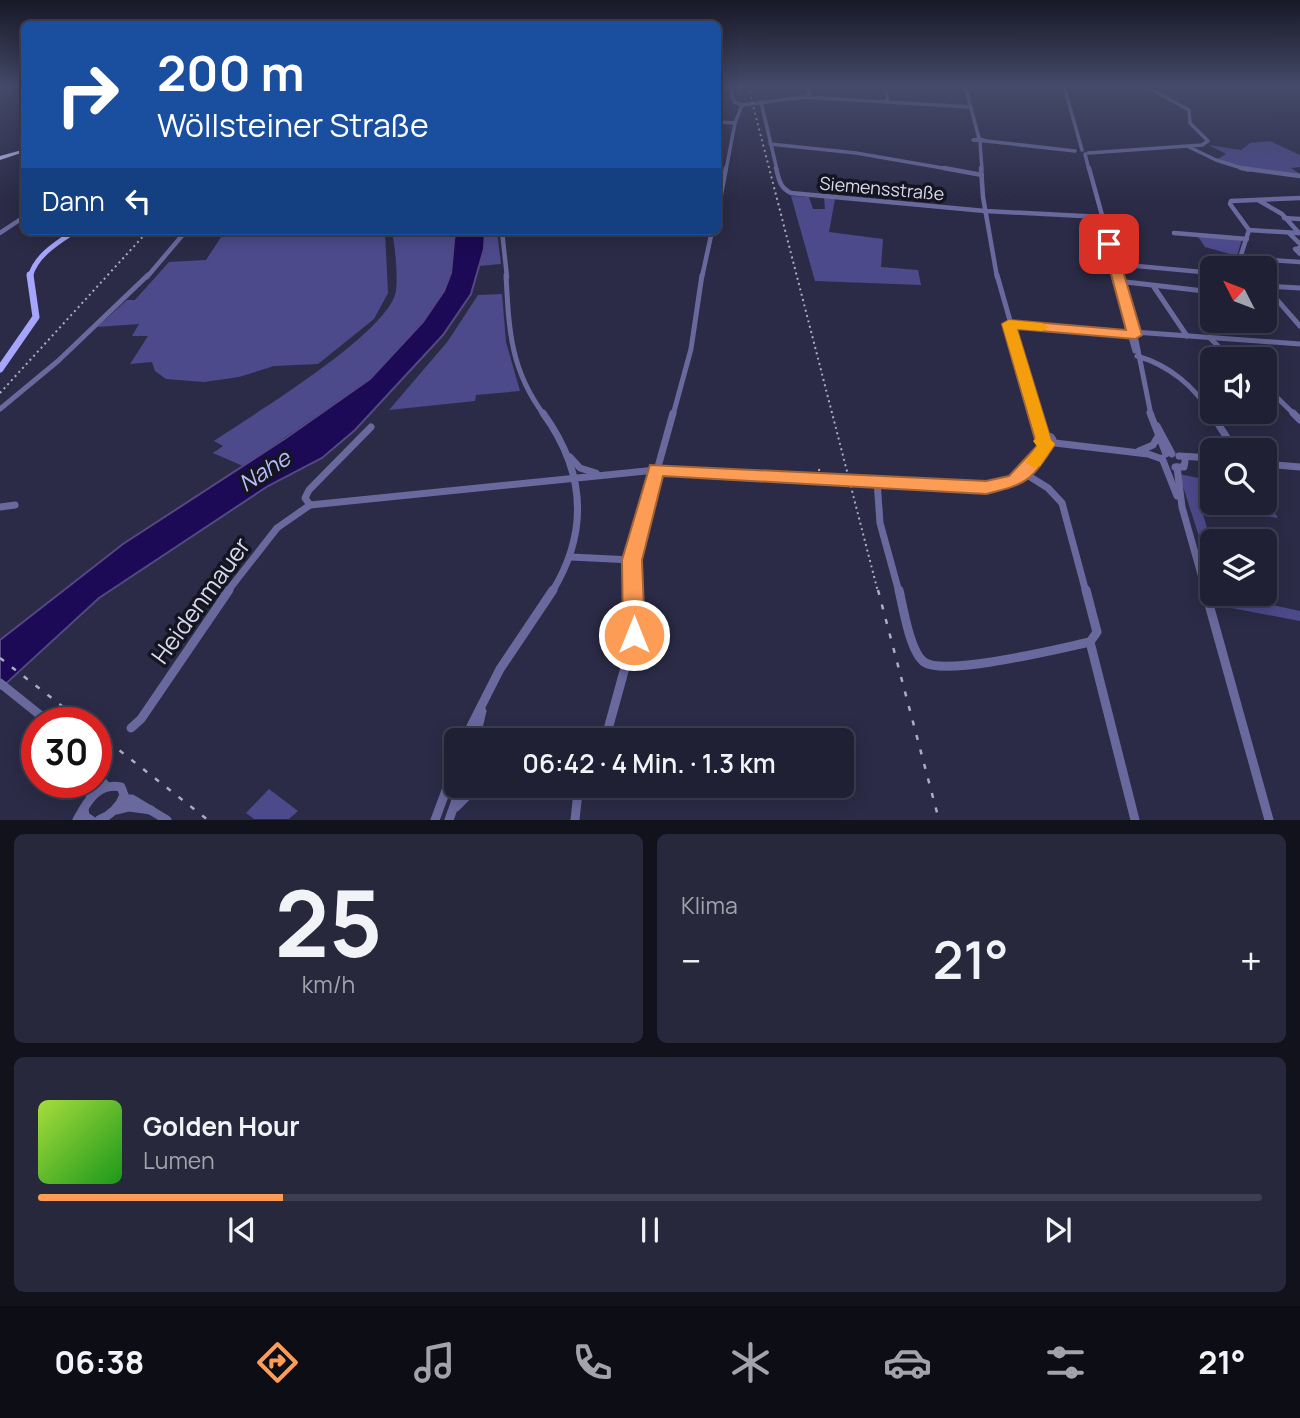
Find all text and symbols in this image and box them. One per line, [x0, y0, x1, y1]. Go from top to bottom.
text: 200 m [157, 39, 305, 106]
icon: right [42, 49, 133, 140]
text: Wöllsteiner Straße [157, 103, 429, 147]
street label: Siemensstraße [819, 171, 945, 205]
icon: left [119, 182, 157, 220]
text: Dann [42, 183, 105, 219]
pin [1079, 214, 1139, 274]
icon: arrive [1090, 225, 1128, 263]
north arrow [1200, 256, 1278, 332]
map controls [1200, 256, 1277, 606]
button: sound [1200, 347, 1277, 424]
button: search [1200, 438, 1277, 515]
water label: Nahe [232, 441, 297, 499]
button: layers [1200, 529, 1277, 606]
street label: Heidenmauer [143, 530, 257, 670]
position arrow [597, 598, 671, 672]
speed limit sign: 30 [21, 707, 112, 798]
text: 06:42 · 4 Min. · 1.3 km [522, 745, 776, 781]
text: 25 [275, 860, 382, 984]
text: Klima [681, 889, 738, 921]
text: 21° [933, 924, 1009, 995]
text: − [681, 934, 702, 986]
text: + [1240, 934, 1262, 986]
text: km/h [302, 968, 355, 1000]
text: Golden Hour [143, 1108, 300, 1144]
text: Lumen [143, 1144, 215, 1176]
icon: previous [223, 1211, 261, 1249]
icon: pause [631, 1211, 669, 1249]
icon: next [1039, 1211, 1077, 1249]
icon: directions [253, 1338, 302, 1387]
icon: music [410, 1338, 459, 1387]
icon: phone [568, 1338, 617, 1387]
icon: climate [726, 1338, 775, 1387]
icon: car [883, 1338, 932, 1387]
icon: filters [1041, 1338, 1090, 1387]
text: 06:38 [54, 1340, 144, 1384]
text: 21° [1198, 1340, 1246, 1384]

